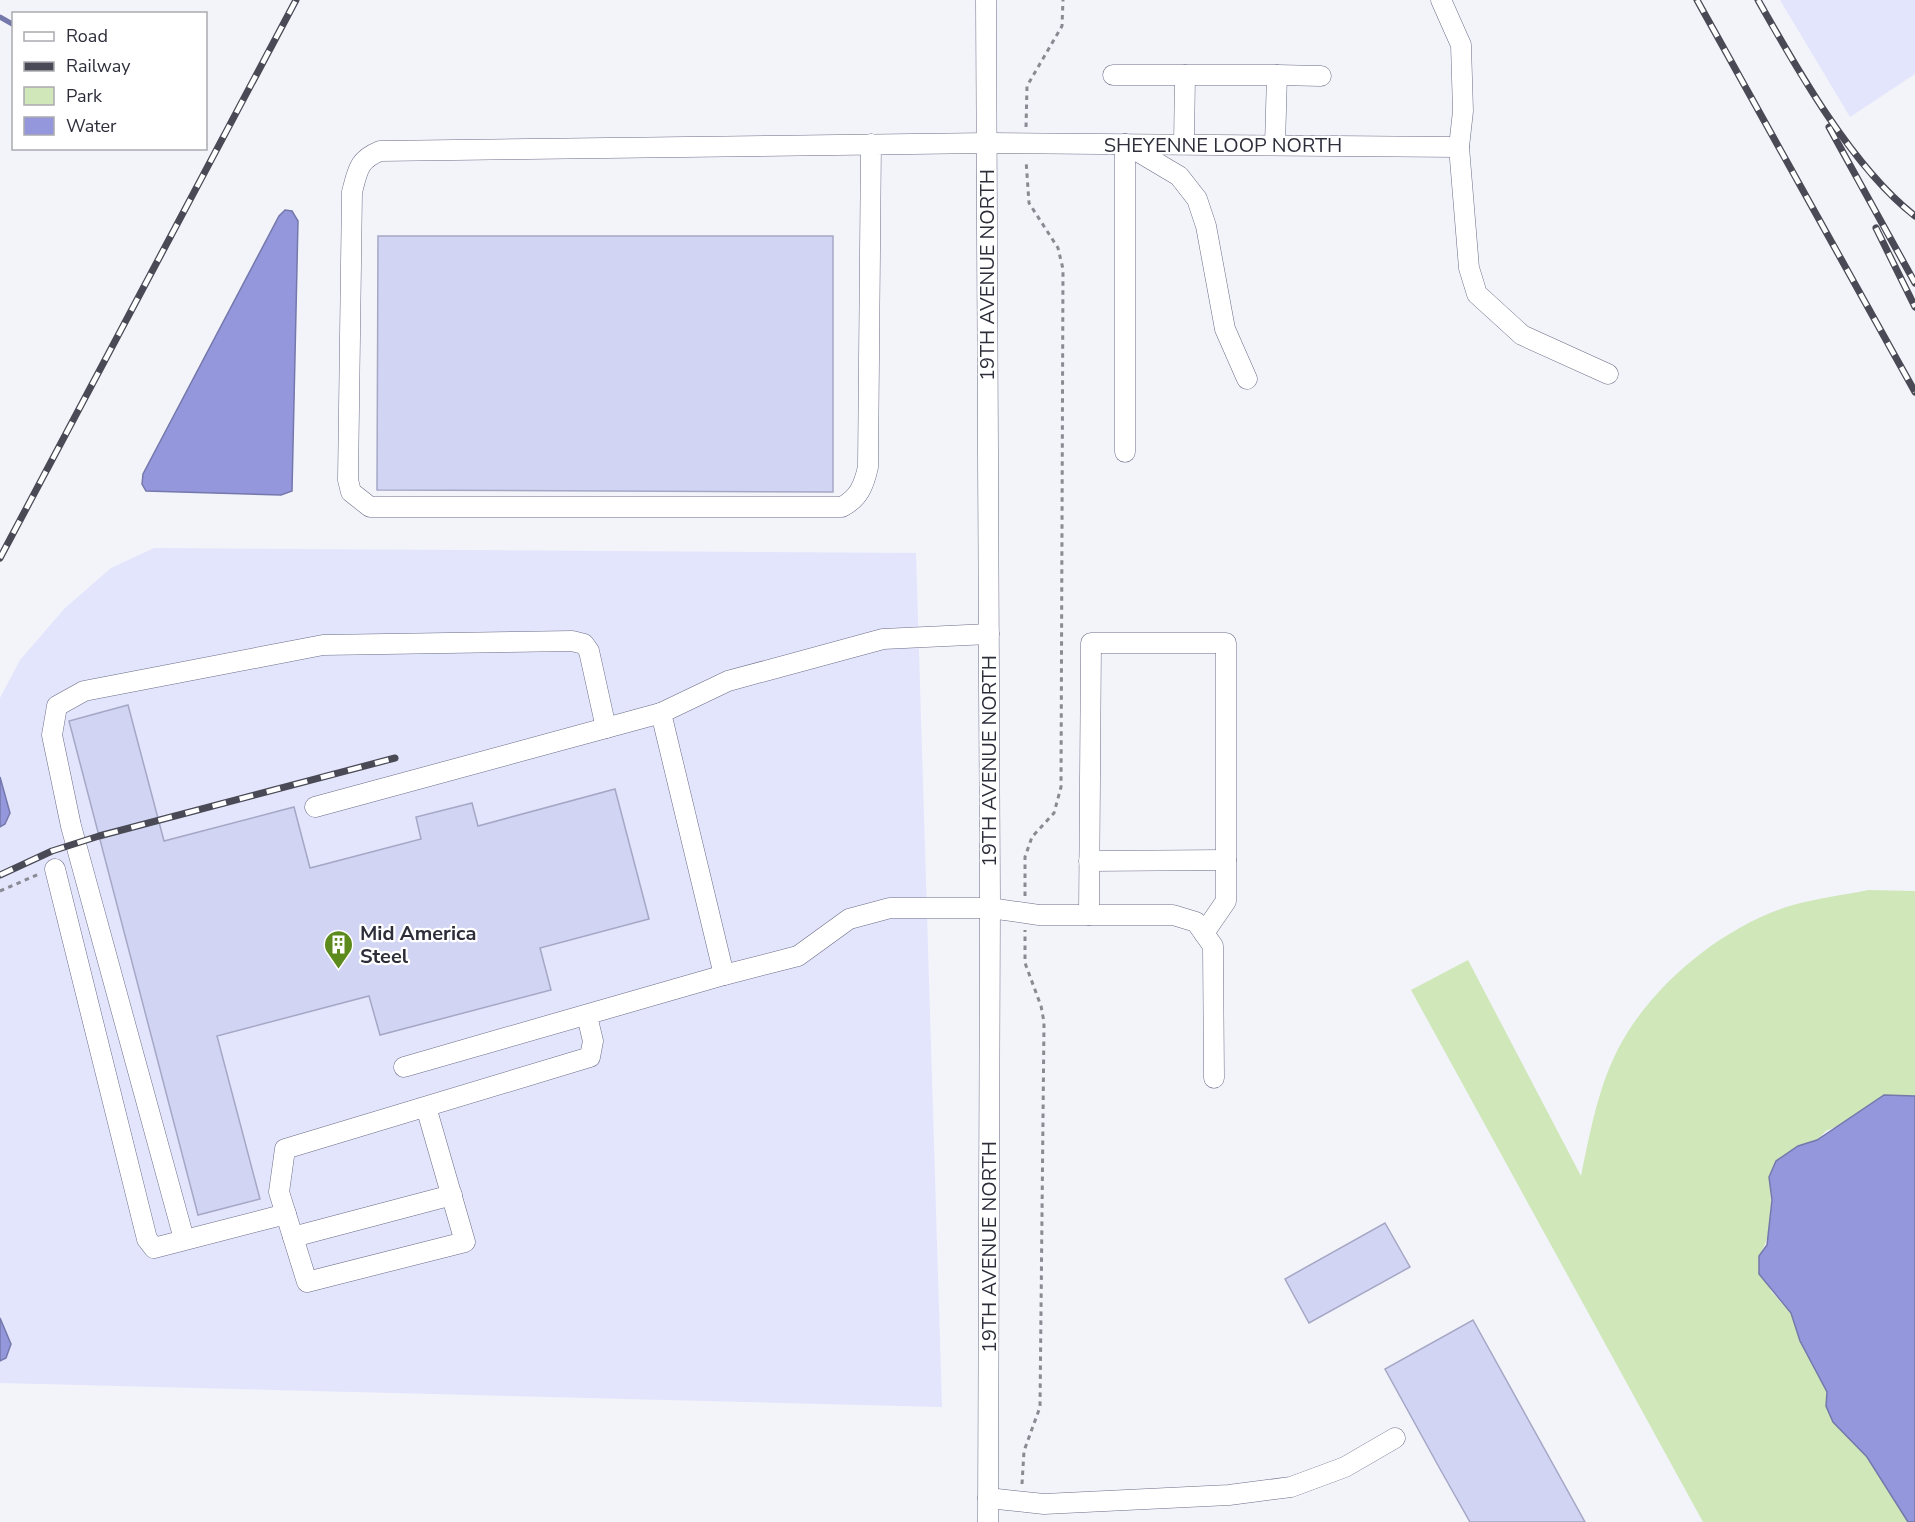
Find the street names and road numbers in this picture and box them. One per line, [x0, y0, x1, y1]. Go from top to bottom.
street label: SHEYENNE LOOP NORTH [1104, 132, 1342, 159]
street label: 19TH AVENUE NORTH [974, 169, 1001, 381]
street label: 19TH AVENUE NORTH [976, 655, 1003, 867]
street label: 19TH AVENUE NORTH [976, 1141, 1003, 1353]

